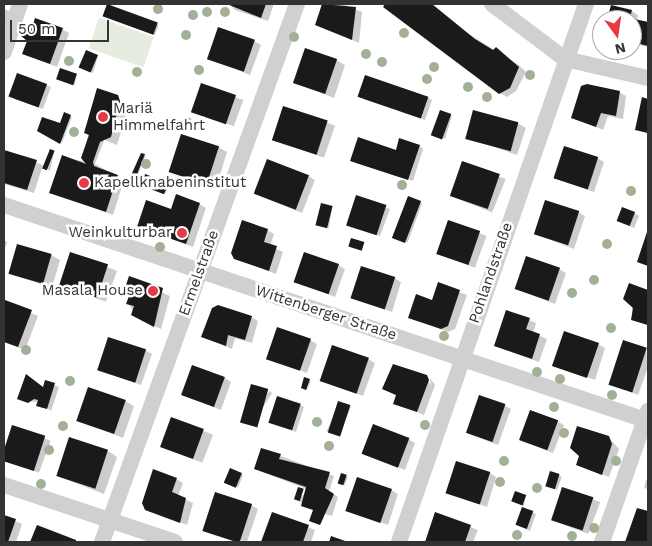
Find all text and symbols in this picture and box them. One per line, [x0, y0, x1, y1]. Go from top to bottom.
scale bar [12, 10, 111, 42]
north arrow [592, 10, 642, 60]
text: 50 m [18, 20, 55, 38]
text: N [613, 40, 627, 58]
place label: Mariä Himmelfahrt [113, 99, 205, 134]
marker: Mariä Himmelfahrt [97, 111, 109, 123]
place label: Kapellknabeninstitut [94, 174, 246, 192]
marker: Kapellknabeninstitut [78, 177, 90, 189]
street label: Pohlandstraße [465, 220, 517, 326]
place label: Weinkulturbar [68, 224, 172, 242]
marker: Weinkulturbar [176, 227, 188, 239]
street label: Ermelstraße [175, 228, 223, 318]
place label: Masala House [41, 282, 143, 300]
street label: Wittenberger Straße [253, 282, 399, 344]
marker: Masala House [147, 285, 159, 297]

